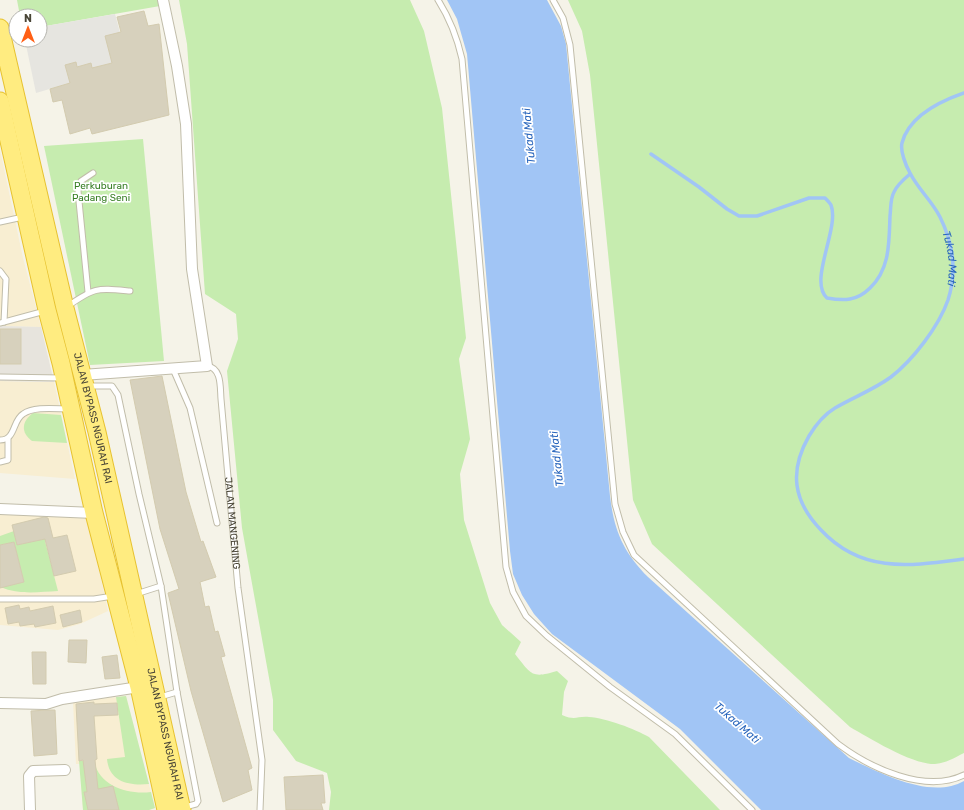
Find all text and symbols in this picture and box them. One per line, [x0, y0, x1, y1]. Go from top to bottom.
north arrow [8, 8, 48, 48]
text: N [24, 12, 32, 25]
water label: Tukad Mati [520, 107, 538, 164]
park label: Perkuburan Padang Seni [72, 180, 130, 204]
water label: Tukad Mati [940, 229, 959, 288]
street label: JALAN BYPASS NGURAH RAI [71, 351, 114, 485]
water label: Tukad Mati [548, 430, 566, 487]
street label: JALAN MANGENING [222, 477, 242, 570]
street label: JALAN BYPASS NGURAH RAI [144, 667, 186, 801]
water label: Tukad Mati [712, 700, 763, 746]

